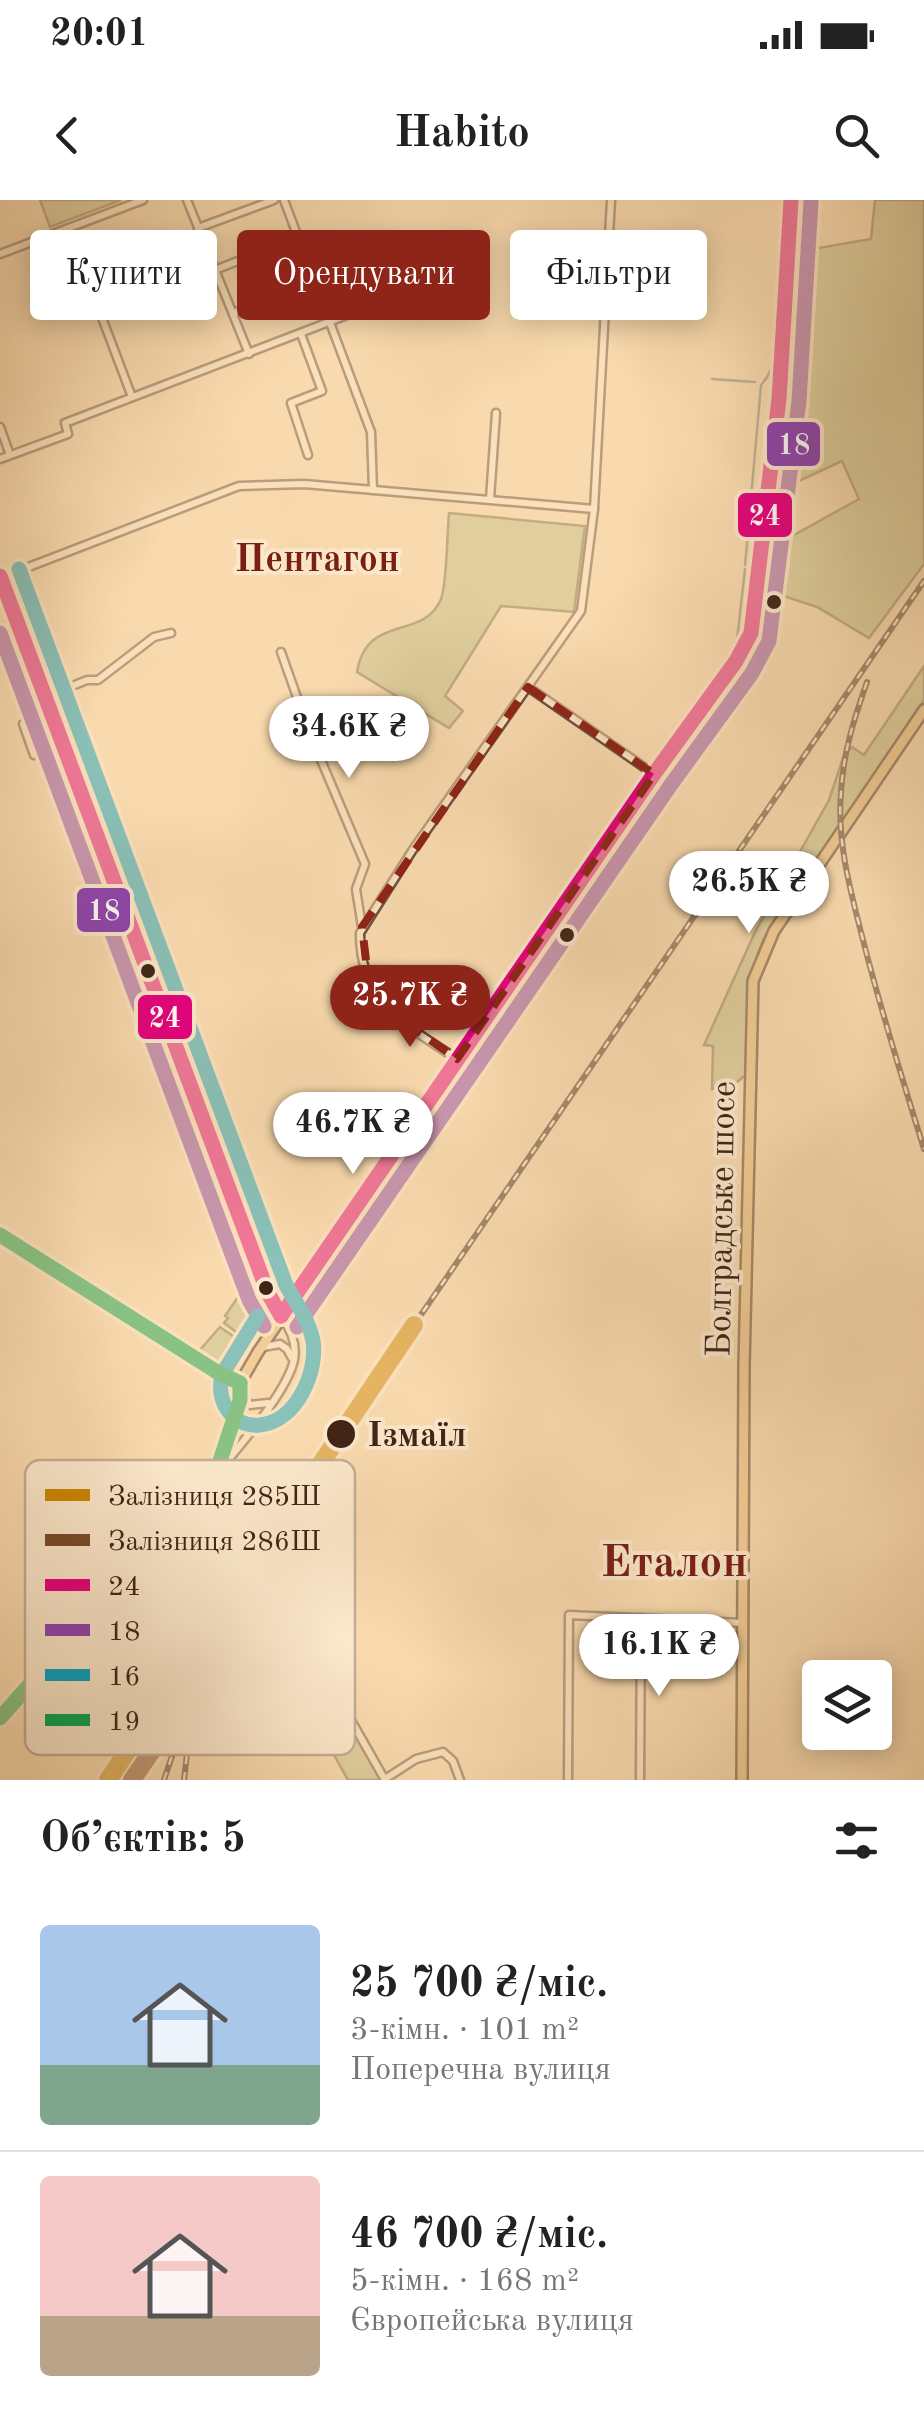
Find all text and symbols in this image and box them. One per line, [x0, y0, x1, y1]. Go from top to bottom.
text: 20:01 [50, 16, 149, 54]
icon: back [40, 108, 95, 163]
icon: search [829, 108, 884, 163]
text: Habito [394, 112, 530, 157]
chip: Купити [30, 230, 217, 320]
chip: Орендувати [237, 230, 490, 320]
chip: Фільтри [510, 230, 707, 320]
line badge: 18 [765, 420, 822, 468]
text: 18 [778, 433, 810, 461]
line badge: 24 [736, 491, 794, 539]
text: 24 [749, 504, 781, 532]
district label: Пентагон [235, 542, 400, 580]
unlabelled marker [764, 592, 784, 612]
pin: 34.6K ₴ [257, 696, 441, 781]
text: 34.6K ₴ [291, 712, 407, 744]
pin: 26.5K ₴ [657, 851, 841, 936]
text: 26.5K ₴ [691, 867, 807, 899]
line badge: 18 [75, 886, 132, 934]
text: 18 [88, 899, 120, 927]
unlabelled marker [557, 925, 577, 945]
unlabelled marker [138, 961, 158, 981]
pin: 25.7K ₴ [318, 965, 502, 1050]
text: 25.7K ₴ [352, 981, 468, 1013]
line badge: 24 [136, 993, 194, 1041]
text: 24 [149, 1006, 181, 1034]
street label: Болградське шосе [703, 1081, 742, 1357]
pin: 46.7K ₴ [261, 1092, 445, 1177]
text: 46.7K ₴ [295, 1108, 411, 1140]
unlabelled marker [256, 1278, 276, 1298]
marker: Ізмаїл [324, 1417, 358, 1451]
place label: Ізмаїл [367, 1419, 466, 1454]
legend [25, 1460, 355, 1755]
text: Залізниця 285Ш [108, 1484, 321, 1512]
text: Залізниця 286Ш [108, 1529, 321, 1557]
district label: Еталон [600, 1542, 748, 1587]
text: 24 [108, 1574, 140, 1602]
pin: 16.1K ₴ [567, 1614, 751, 1699]
text: 18 [108, 1619, 140, 1647]
text: 16.1K ₴ [601, 1630, 717, 1662]
map controls [802, 1660, 892, 1750]
button: layers [802, 1660, 892, 1750]
text: 16 [108, 1664, 140, 1692]
text: 19 [108, 1709, 140, 1737]
icon: filters [829, 1813, 884, 1868]
text: Об’єктів: 5 [40, 1819, 246, 1861]
text: 25 700 ₴/міс. [350, 1964, 608, 2006]
icon: home [120, 1965, 240, 2085]
text: 3-кімн. · 101 m² [350, 2015, 579, 2047]
text: Поперечна вулиця [350, 2055, 611, 2087]
text: 46 700 ₴/міс. [350, 2215, 608, 2257]
icon: home [120, 2216, 240, 2336]
text: 5-кімн. · 168 m² [350, 2266, 579, 2298]
text: Європейська вулиця [350, 2306, 634, 2338]

